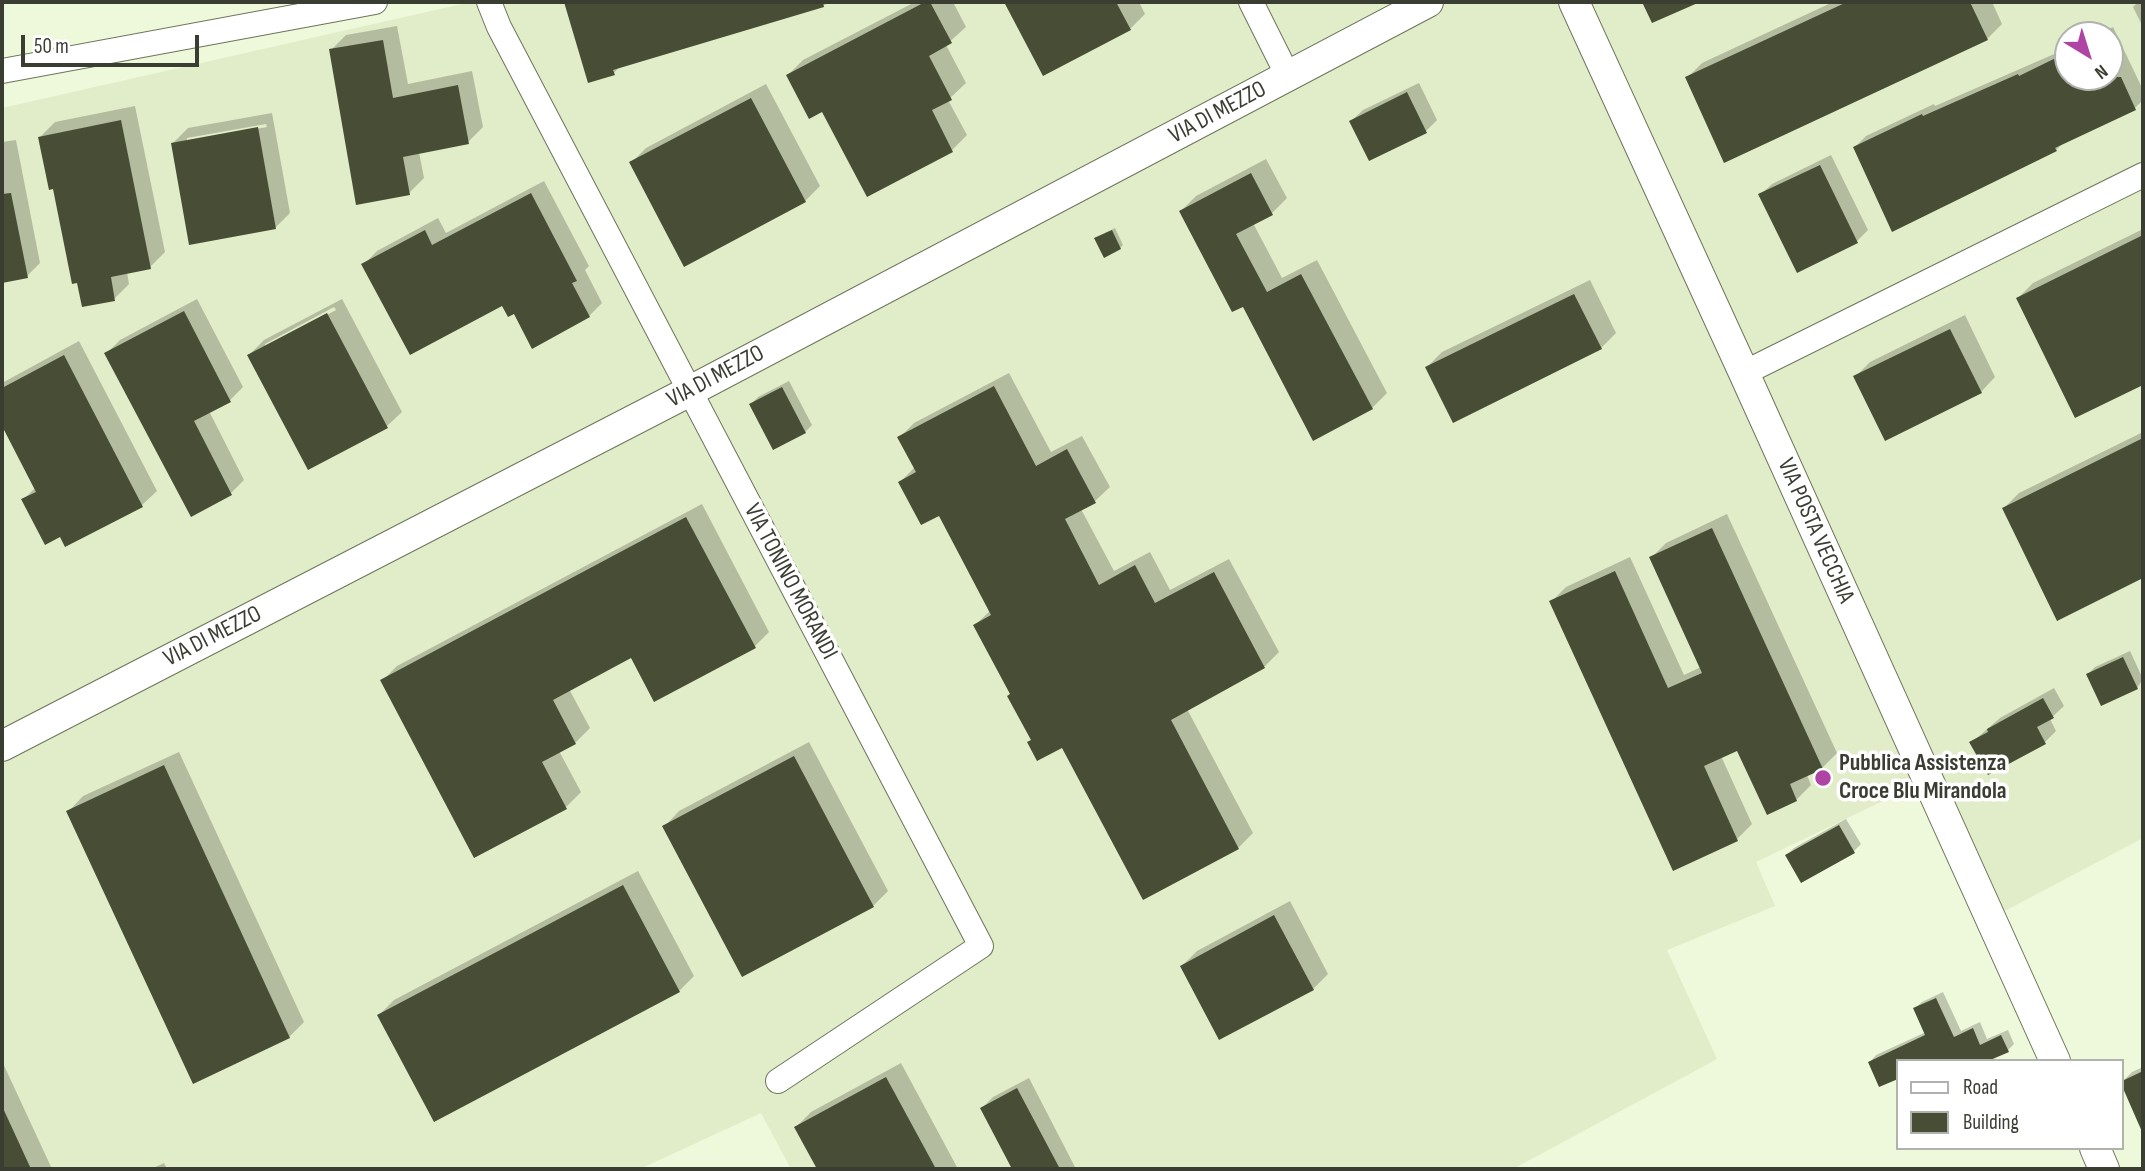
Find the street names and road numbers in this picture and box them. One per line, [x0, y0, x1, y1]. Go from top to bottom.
street label: VIA DI MEZZO [1165, 75, 1271, 151]
street label: VIA DI MEZZO [663, 339, 769, 415]
street label: VIA POSTA VECCHIA [1770, 454, 1860, 608]
street label: VIA TONINO MORANDI [737, 499, 843, 665]
street label: VIA DI MEZZO [159, 600, 267, 674]

